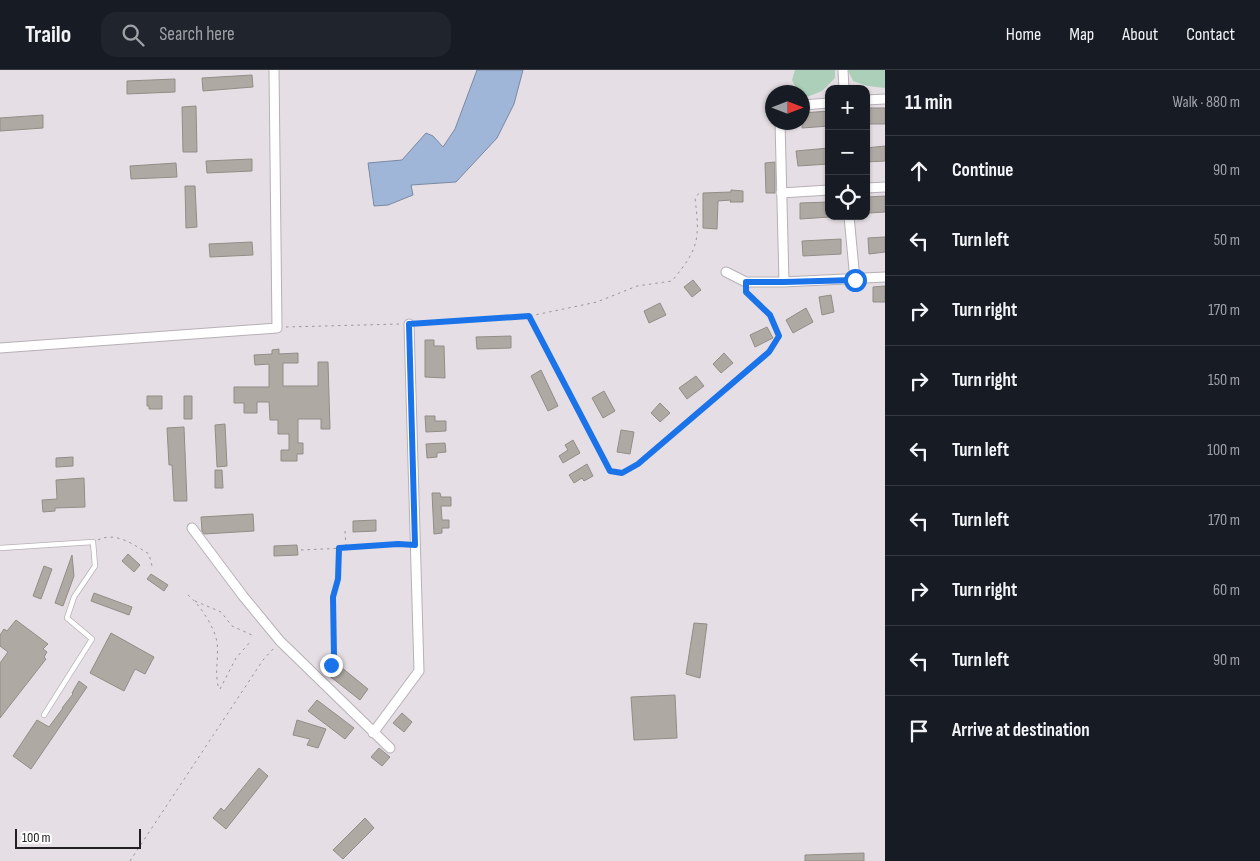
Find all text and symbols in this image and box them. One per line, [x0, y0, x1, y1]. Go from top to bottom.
search box [101, 12, 451, 57]
text: Trailo [25, 20, 71, 49]
icon: search [119, 21, 147, 49]
text: Search here [159, 23, 235, 46]
text: Home [1006, 24, 1041, 45]
text: Map [1069, 24, 1094, 45]
text: About [1122, 24, 1158, 45]
text: Contact [1186, 24, 1235, 45]
north arrow [765, 85, 810, 130]
map controls [825, 85, 870, 220]
button: + [825, 85, 870, 130]
text: 11 min [905, 90, 952, 115]
text: Walk · 880 m [1173, 93, 1240, 112]
button: − [825, 130, 870, 175]
icon: ahead [905, 157, 933, 185]
text: Continue [952, 159, 1013, 182]
text: 90 m [1213, 161, 1240, 180]
button: locate [825, 175, 870, 220]
icon: left [905, 227, 933, 255]
text: Turn left [952, 229, 1009, 252]
text: 50 m [1214, 231, 1240, 250]
route start [844, 269, 867, 292]
icon: right [905, 297, 933, 325]
text: Turn right [952, 299, 1017, 322]
text: 170 m [1208, 301, 1240, 320]
icon: right [905, 367, 933, 395]
text: Turn right [952, 369, 1017, 392]
text: 150 m [1208, 371, 1240, 390]
icon: left [905, 437, 933, 465]
text: Turn left [952, 439, 1009, 462]
text: 100 m [1207, 441, 1240, 460]
icon: left [905, 507, 933, 535]
text: Turn left [952, 509, 1009, 532]
text: 170 m [1208, 511, 1240, 530]
icon: right [905, 577, 933, 605]
text: Turn right [952, 579, 1017, 602]
text: 60 m [1213, 581, 1240, 600]
icon: left [905, 647, 933, 675]
text: Turn left [952, 649, 1009, 672]
text: 90 m [1213, 651, 1240, 670]
route end [320, 654, 343, 677]
icon: arrive [905, 717, 933, 745]
text: Arrive at destination [952, 719, 1090, 742]
scale bar [15, 826, 141, 849]
text: 100 m [22, 829, 51, 846]

